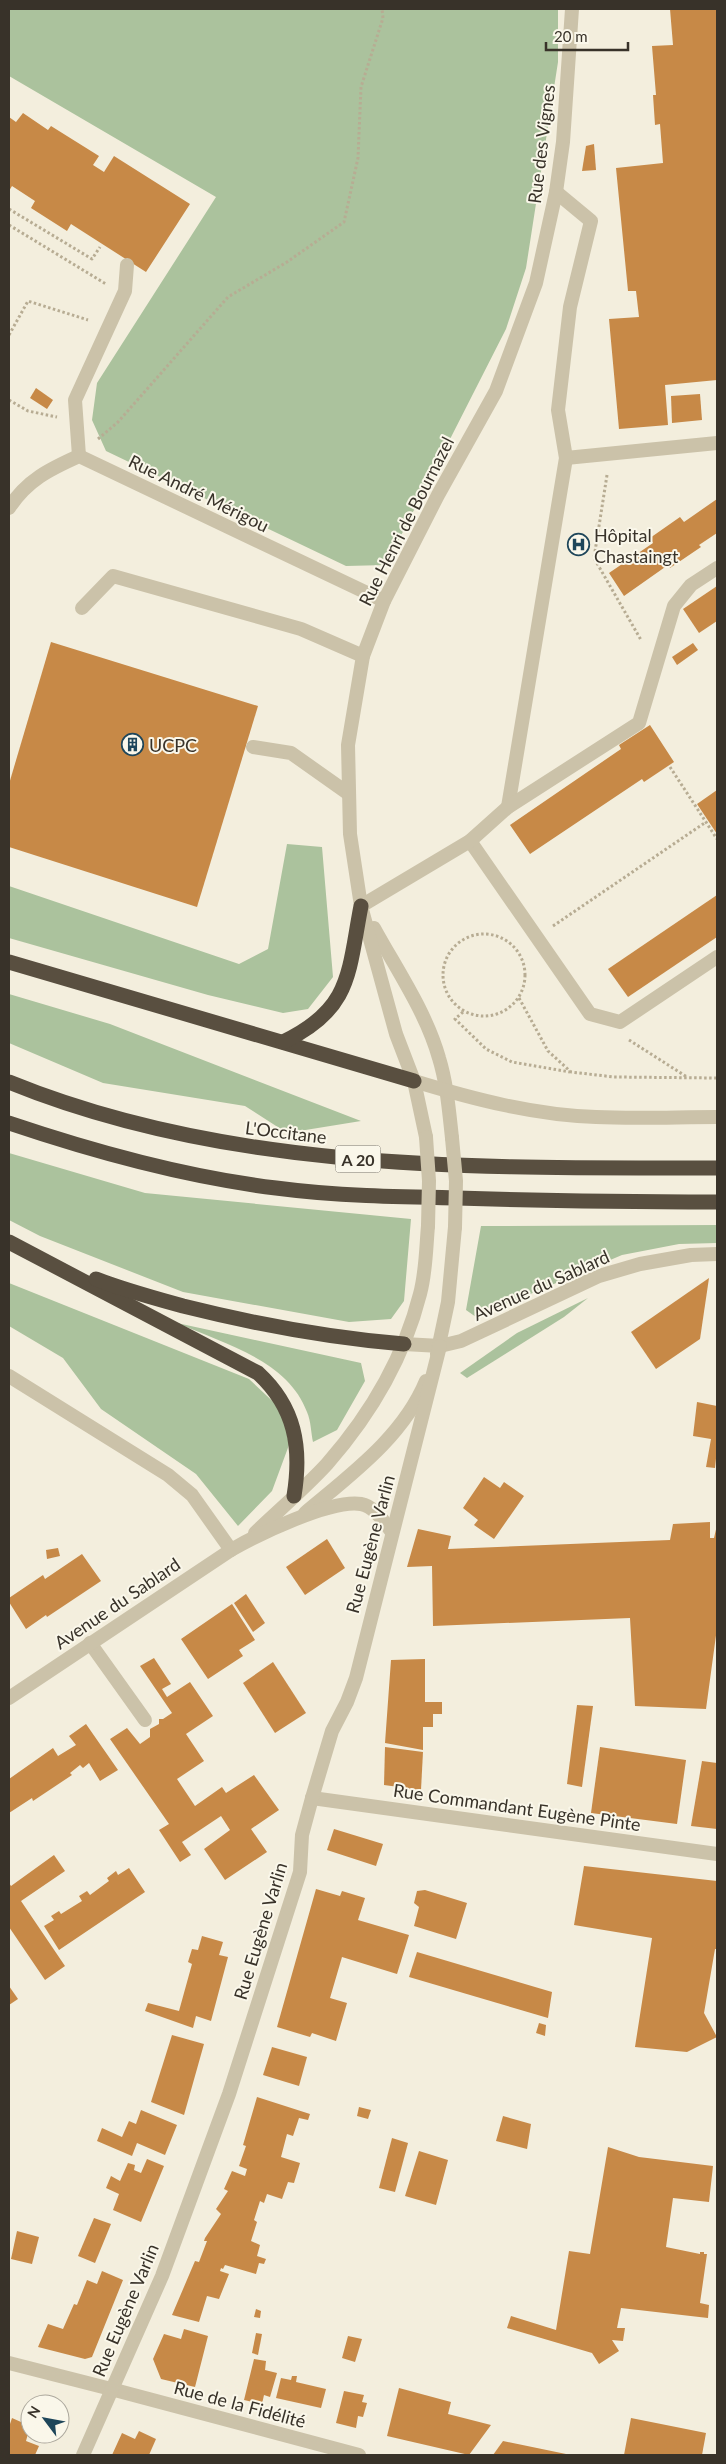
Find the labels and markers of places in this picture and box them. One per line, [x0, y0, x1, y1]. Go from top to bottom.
place label: Hôpital Chastaingt [594, 524, 679, 567]
hospital icon: Hôpital Chastaingt [566, 533, 590, 557]
building icon: UCPC [121, 733, 145, 757]
place label: UCPC [149, 734, 197, 756]

